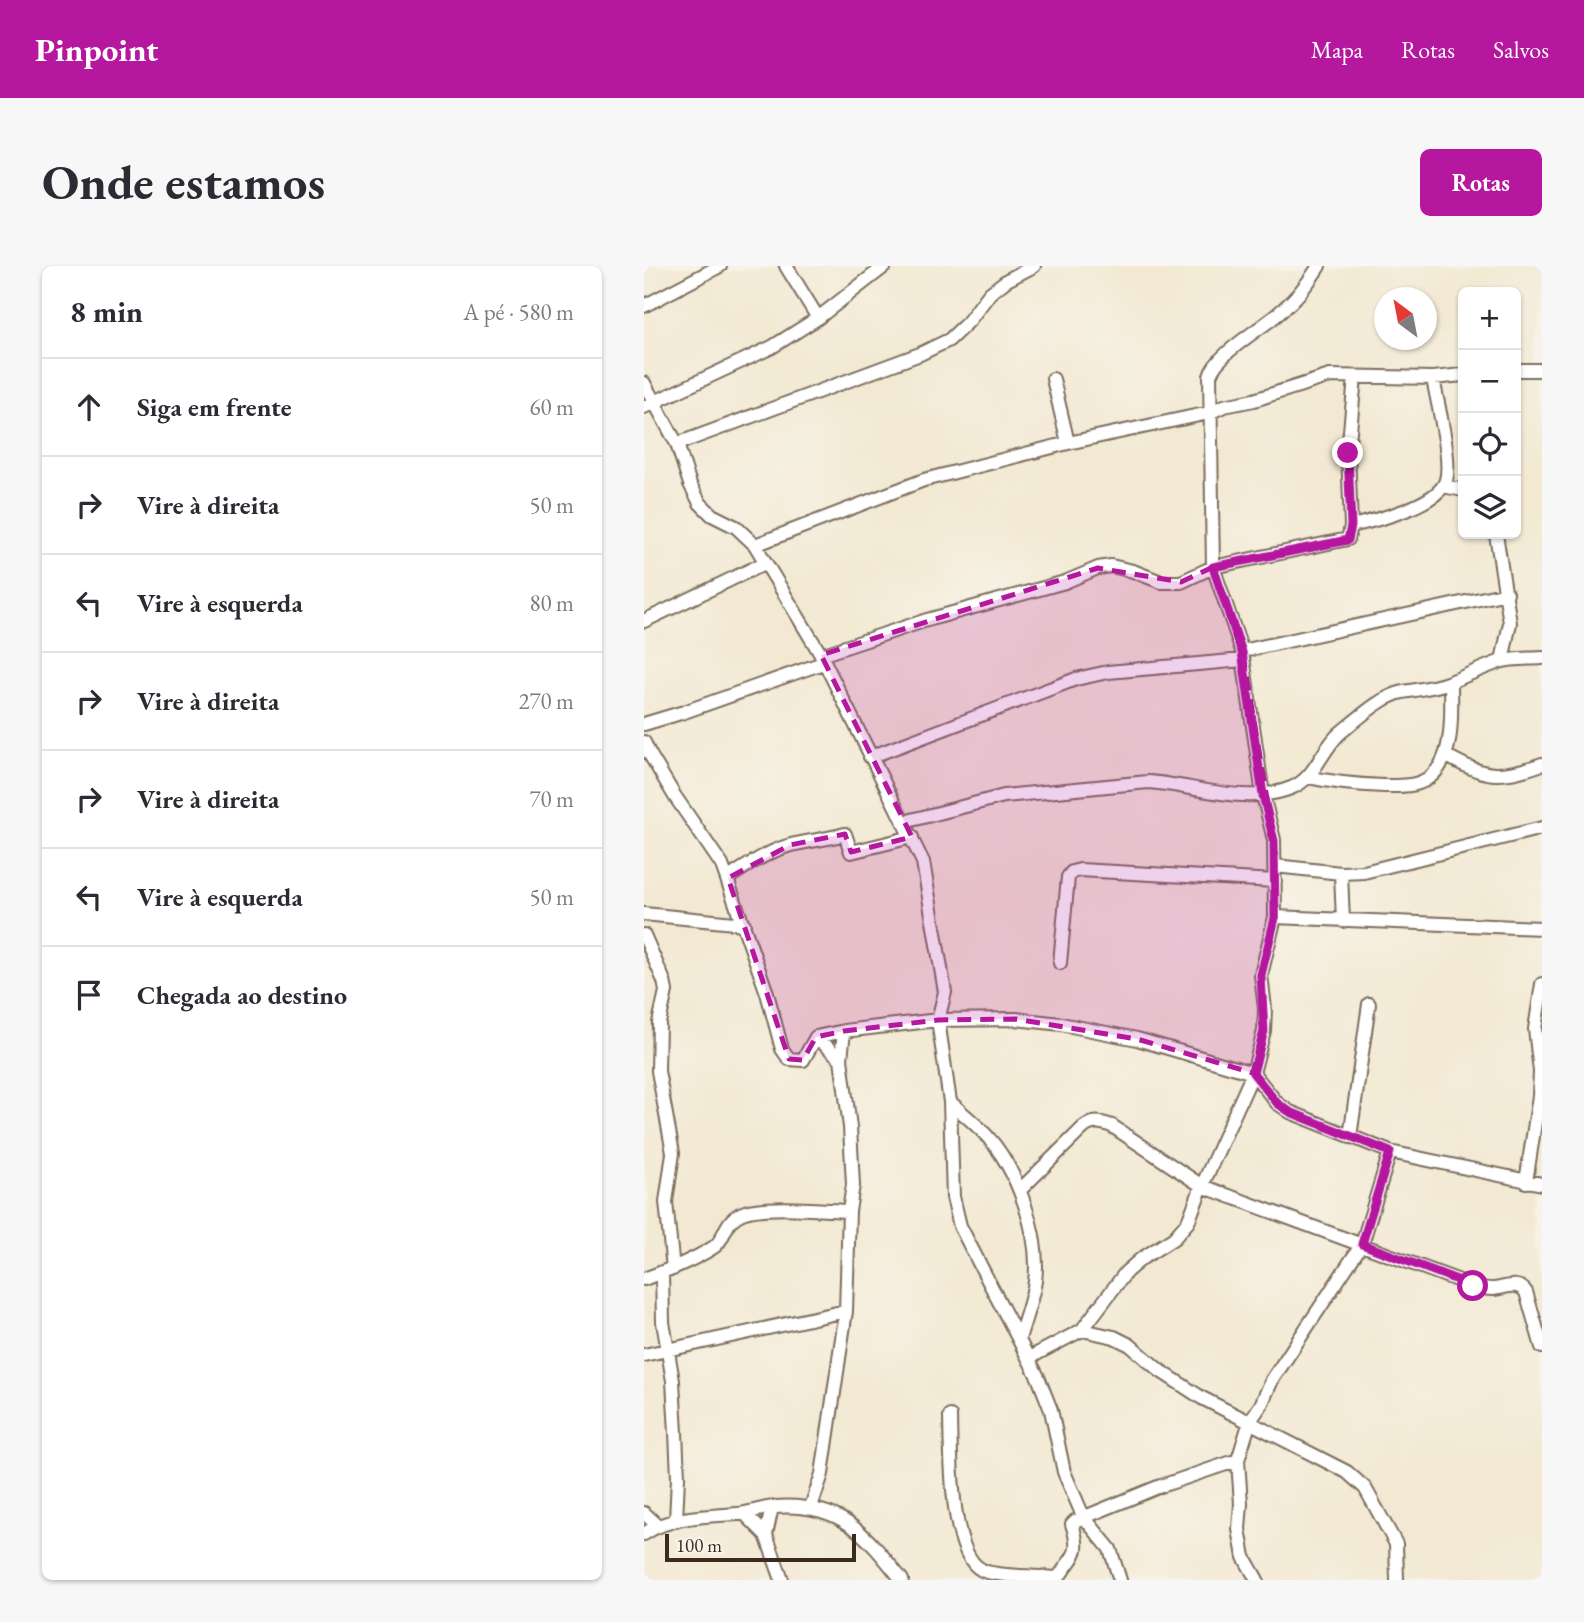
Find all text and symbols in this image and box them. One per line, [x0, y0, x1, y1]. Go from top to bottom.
text: Pinpoint [35, 28, 158, 71]
text: Mapa [1311, 34, 1363, 65]
text: Rotas [1401, 34, 1455, 65]
text: Salvos [1493, 34, 1549, 65]
button: Rotas [1420, 149, 1542, 216]
text: Onde estamos [42, 150, 325, 214]
north arrow [1374, 287, 1437, 350]
map controls [1458, 287, 1521, 539]
button: + [1458, 287, 1521, 350]
text: 8 min [70, 292, 143, 331]
text: A pé · 580 m [463, 297, 574, 327]
button: − [1458, 350, 1521, 413]
icon: ahead [70, 388, 108, 426]
text: Siga em frente [137, 390, 292, 424]
text: 60 m [529, 392, 574, 422]
button: locate [1458, 413, 1521, 476]
route end [1332, 437, 1363, 468]
button: layers [1458, 476, 1521, 539]
icon: right [70, 486, 108, 524]
text: Vire à direita [137, 488, 279, 522]
text: 50 m [529, 490, 574, 520]
icon: left [70, 584, 108, 622]
text: Vire à esquerda [137, 586, 303, 620]
text: 80 m [529, 588, 574, 618]
icon: right [70, 682, 108, 720]
text: Vire à direita [137, 684, 279, 718]
text: 270 m [518, 686, 574, 716]
icon: right [70, 780, 108, 818]
text: Vire à direita [137, 782, 279, 816]
text: 70 m [529, 784, 574, 814]
icon: left [70, 878, 108, 916]
text: Vire à esquerda [137, 880, 303, 914]
text: 50 m [529, 882, 574, 912]
icon: arrive [70, 976, 108, 1014]
text: Chegada ao destino [137, 978, 347, 1012]
route start [1457, 1270, 1488, 1301]
scale bar [665, 1531, 856, 1563]
text: 100 m [676, 1533, 722, 1558]

